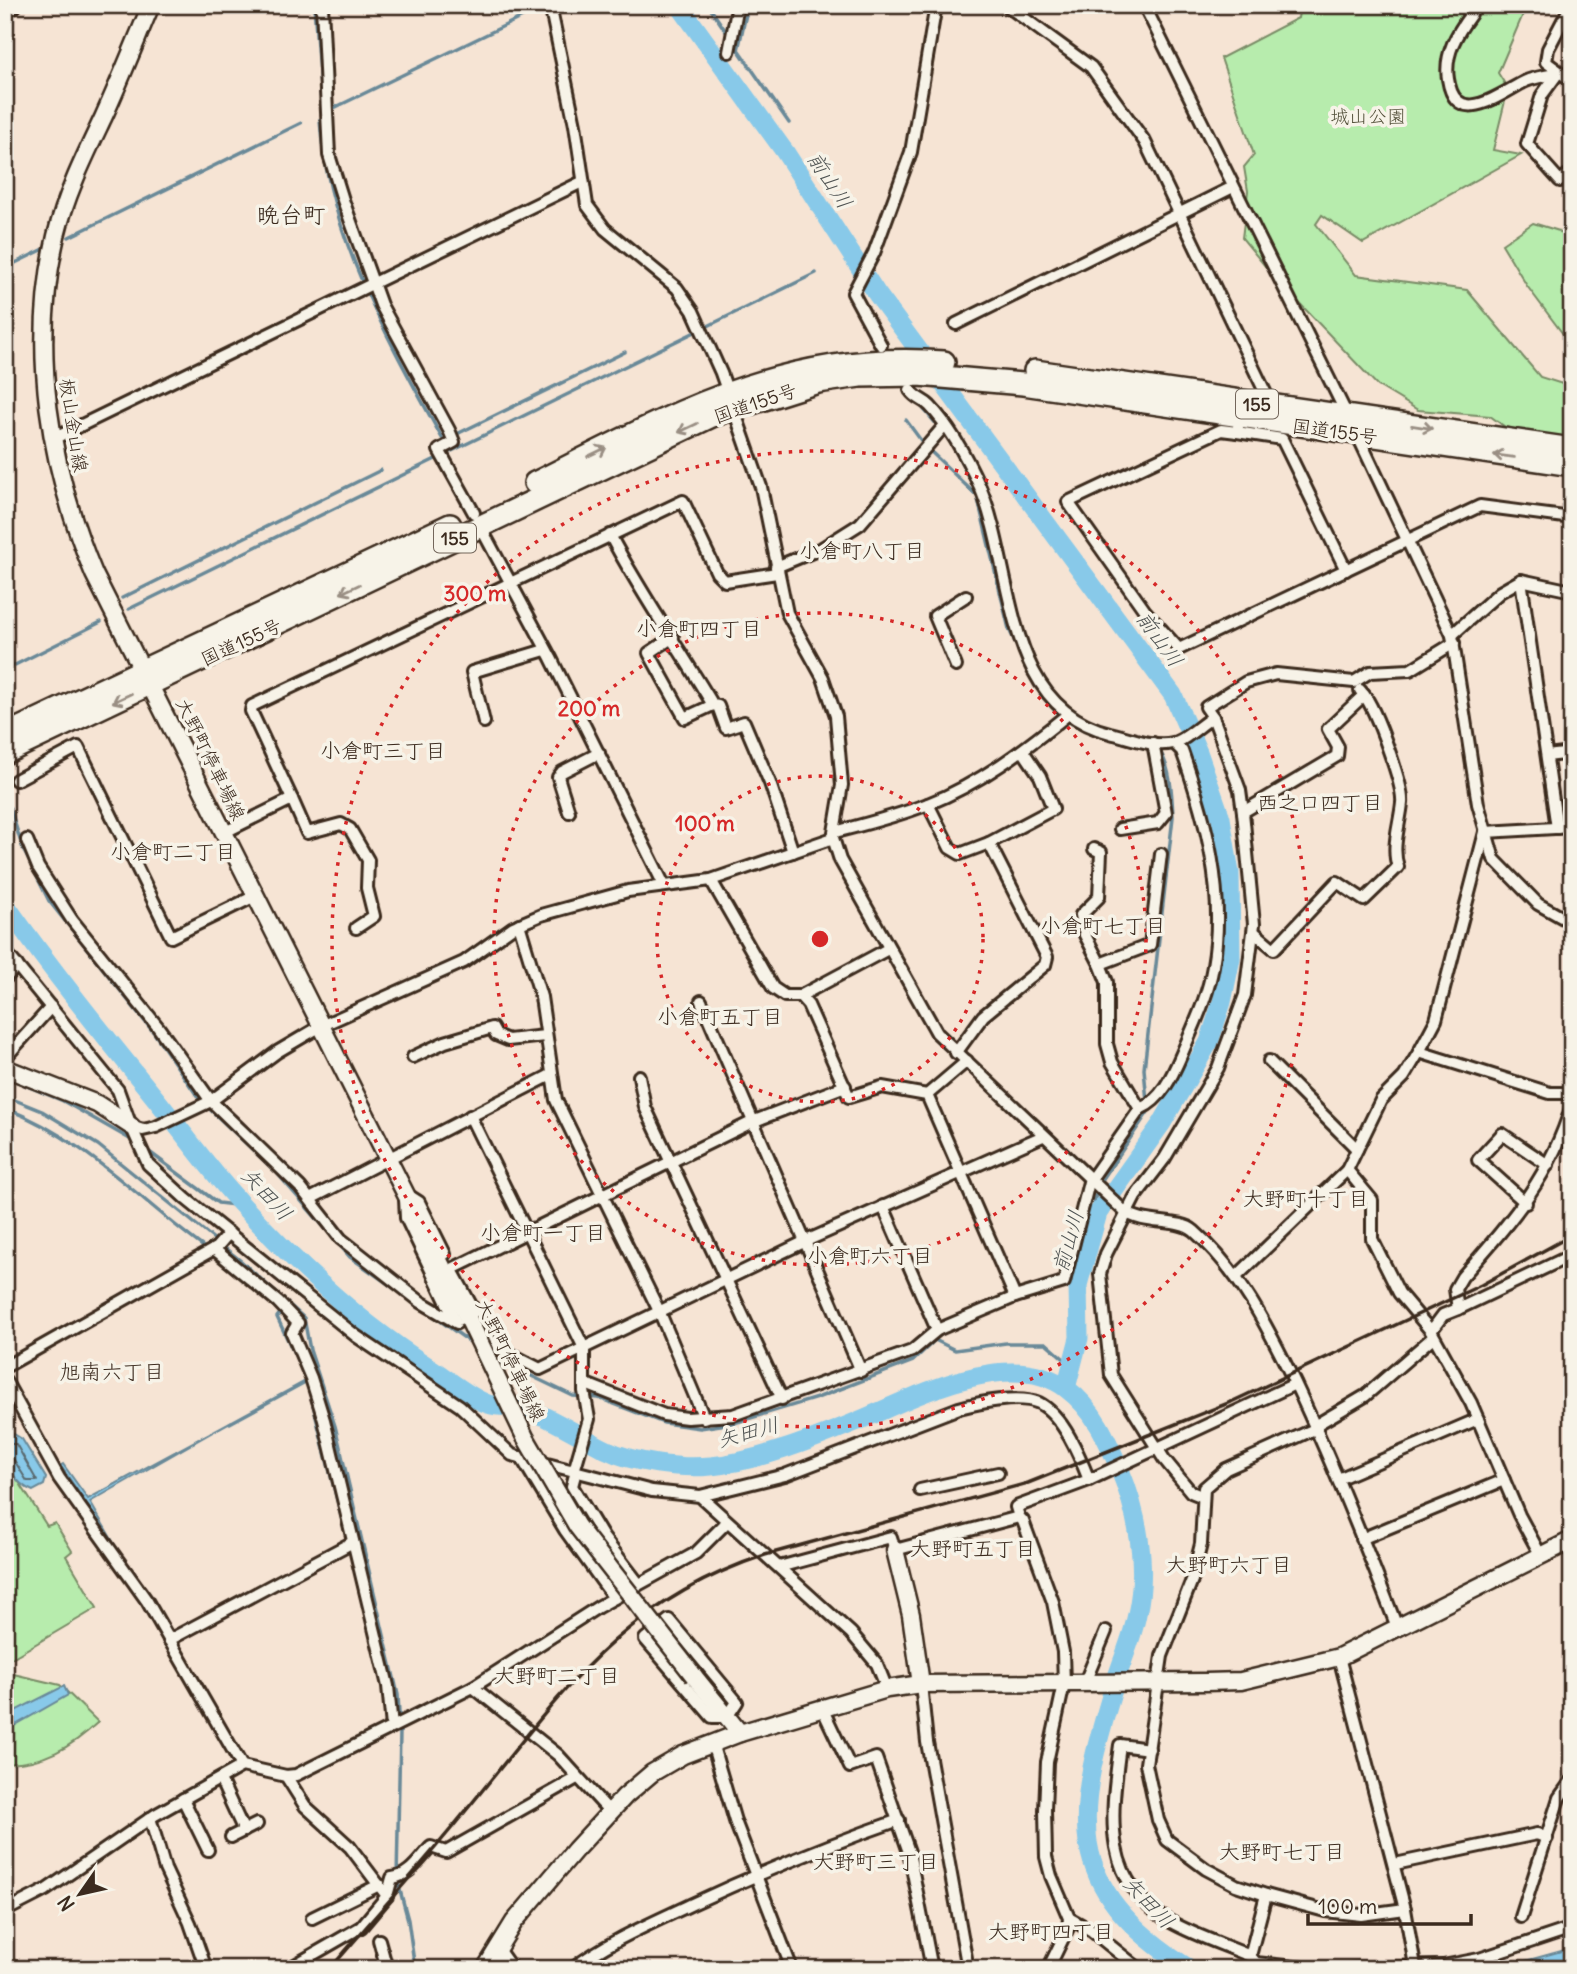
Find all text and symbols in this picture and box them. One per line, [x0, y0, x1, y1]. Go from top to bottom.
park label: 城山公園 [1330, 104, 1406, 128]
water label: 前山川 [802, 146, 858, 214]
district label: 晩台町 [257, 200, 326, 229]
street label: 板山金山線 [55, 376, 93, 474]
street label: 国道155号 [710, 378, 800, 428]
road number: 155 [1236, 390, 1278, 418]
street label: 国道155号 [1291, 413, 1379, 449]
one-way arrow [1410, 421, 1433, 434]
one-way arrow [678, 422, 699, 435]
one-way arrow [586, 445, 607, 458]
one-way arrow [1493, 449, 1516, 462]
road number: 155 [434, 524, 476, 552]
district label: 小倉町八丁目 [799, 537, 925, 564]
text: 300 m [444, 580, 507, 607]
one-way arrow [340, 583, 361, 597]
water label: 前山川 [1131, 606, 1189, 672]
street label: 国道155号 [197, 613, 285, 671]
district label: 小倉町四丁目 [636, 615, 762, 642]
one-way arrow [112, 691, 133, 705]
street label: 大野町停車場線 [171, 694, 251, 824]
text: 200 m [558, 695, 621, 722]
district label: 小倉町三丁目 [320, 737, 446, 764]
district label: 西之口四丁目 [1257, 789, 1383, 816]
text: 100 m [675, 810, 735, 837]
district label: 小倉町二丁目 [110, 838, 236, 865]
district label: 小倉町七丁目 [1040, 912, 1166, 939]
centre of rings [808, 927, 832, 951]
district label: 小倉町五丁目 [657, 1003, 783, 1030]
water label: 矢田川 [236, 1162, 298, 1226]
district label: 大野町十丁目 [1243, 1185, 1369, 1212]
water label: 前山川 [1046, 1207, 1090, 1275]
district label: 小倉町一丁目 [480, 1219, 606, 1246]
district label: 小倉町六丁目 [807, 1242, 933, 1269]
street label: 大野町停車場線 [471, 1295, 551, 1425]
district label: 旭南六丁目 [60, 1358, 165, 1385]
water label: 矢田川 [714, 1411, 782, 1453]
district label: 大野町五丁目 [910, 1535, 1036, 1562]
district label: 大野町六丁目 [1166, 1551, 1292, 1578]
district label: 大野町二丁目 [494, 1662, 620, 1689]
district label: 大野町七丁目 [1219, 1838, 1345, 1865]
district label: 大野町三丁目 [813, 1848, 939, 1875]
north arrow [46, 1858, 116, 1928]
water label: 矢田川 [1118, 1870, 1180, 1934]
scale bar [1308, 1883, 1470, 1927]
text: N [52, 1891, 80, 1916]
text: 100 m [1318, 1893, 1377, 1920]
district label: 大野町四丁目 [988, 1918, 1114, 1945]

